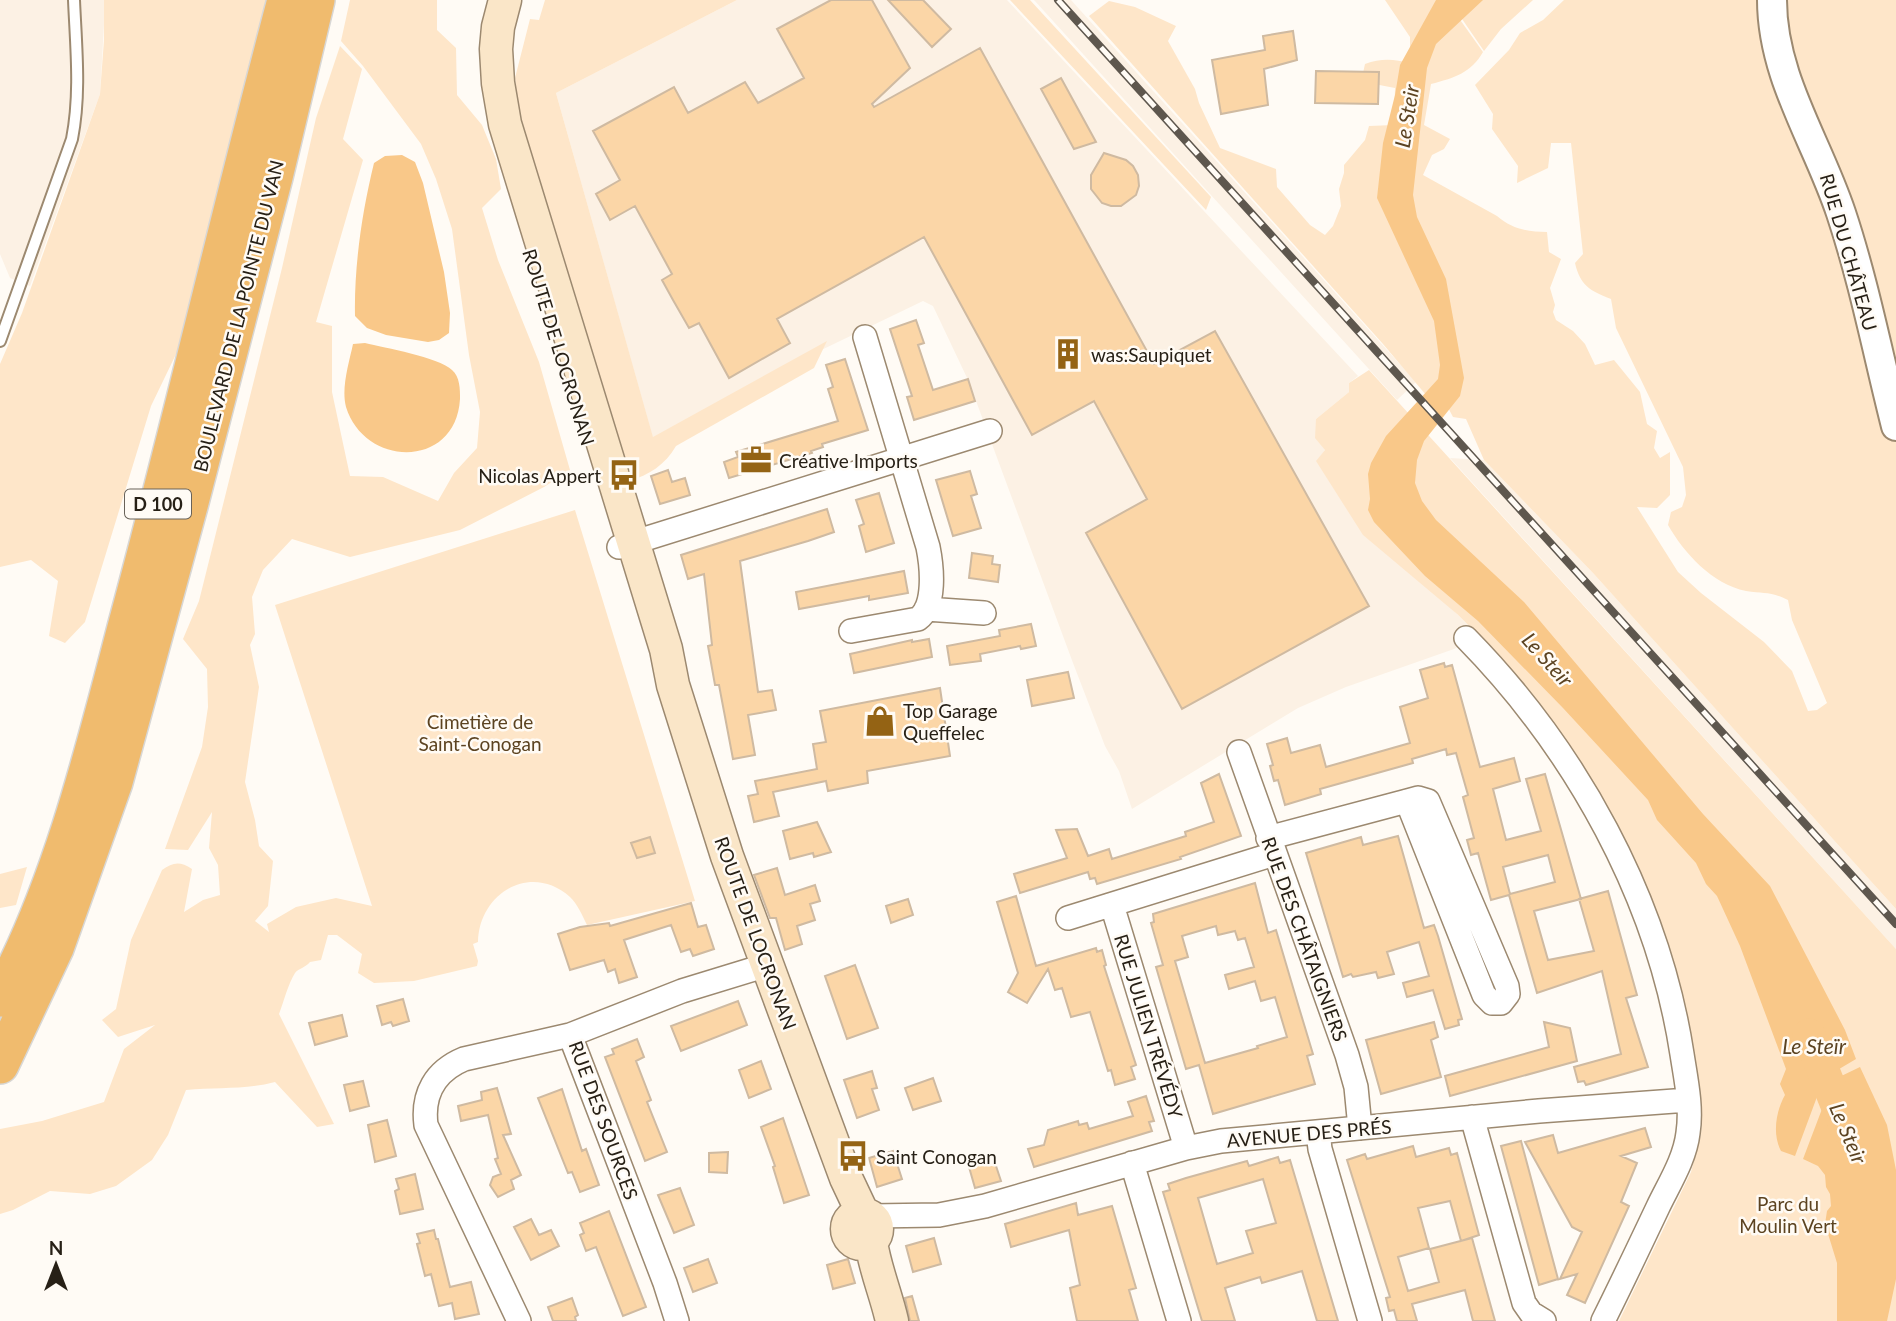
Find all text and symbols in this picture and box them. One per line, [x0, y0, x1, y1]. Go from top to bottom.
water label: Le Steir [1389, 82, 1423, 149]
street label: BOULEVARD DE LA POINTE DU VAN [188, 158, 288, 474]
street label: RUE DU CHÂTEAU [1816, 171, 1882, 333]
street label: ROUTE DE LOCRONAN [518, 246, 600, 448]
building icon: was:Saupiquet [1051, 337, 1085, 371]
place label: was:Saupiquet [1091, 343, 1212, 366]
office icon: Créative Imports [739, 443, 773, 477]
place label: Créative Imports [779, 449, 918, 472]
bus stop icon: Nicolas Appert [607, 458, 641, 492]
place label: Nicolas Appert [478, 464, 601, 487]
road number: D 100 [125, 490, 191, 518]
water label: Le Steir [1517, 627, 1579, 692]
place label: Top Garage Queffelec [903, 699, 997, 744]
shop icon: Top Garage Queffelec [863, 704, 897, 738]
park label: Cimetière de Saint-Conogan [418, 710, 542, 755]
street label: ROUTE DE LOCRONAN [710, 833, 802, 1033]
street label: RUE DES CHÂTAIGNIERS [1257, 834, 1353, 1044]
street label: RUE JULIEN TRÉVÉDY [1110, 931, 1188, 1121]
water label: Le Steïr [1782, 1033, 1847, 1058]
street label: RUE DES SOURCES [565, 1037, 643, 1203]
water label: Le Steir [1825, 1099, 1873, 1168]
street label: AVENUE DES PRÉS [1226, 1114, 1392, 1152]
bus stop icon: Saint Conogan [836, 1139, 870, 1173]
place label: Saint Conogan [876, 1145, 997, 1168]
park label: Parc du Moulin Vert [1739, 1192, 1837, 1237]
north arrow [21, 1230, 91, 1300]
text: N [49, 1236, 63, 1259]

